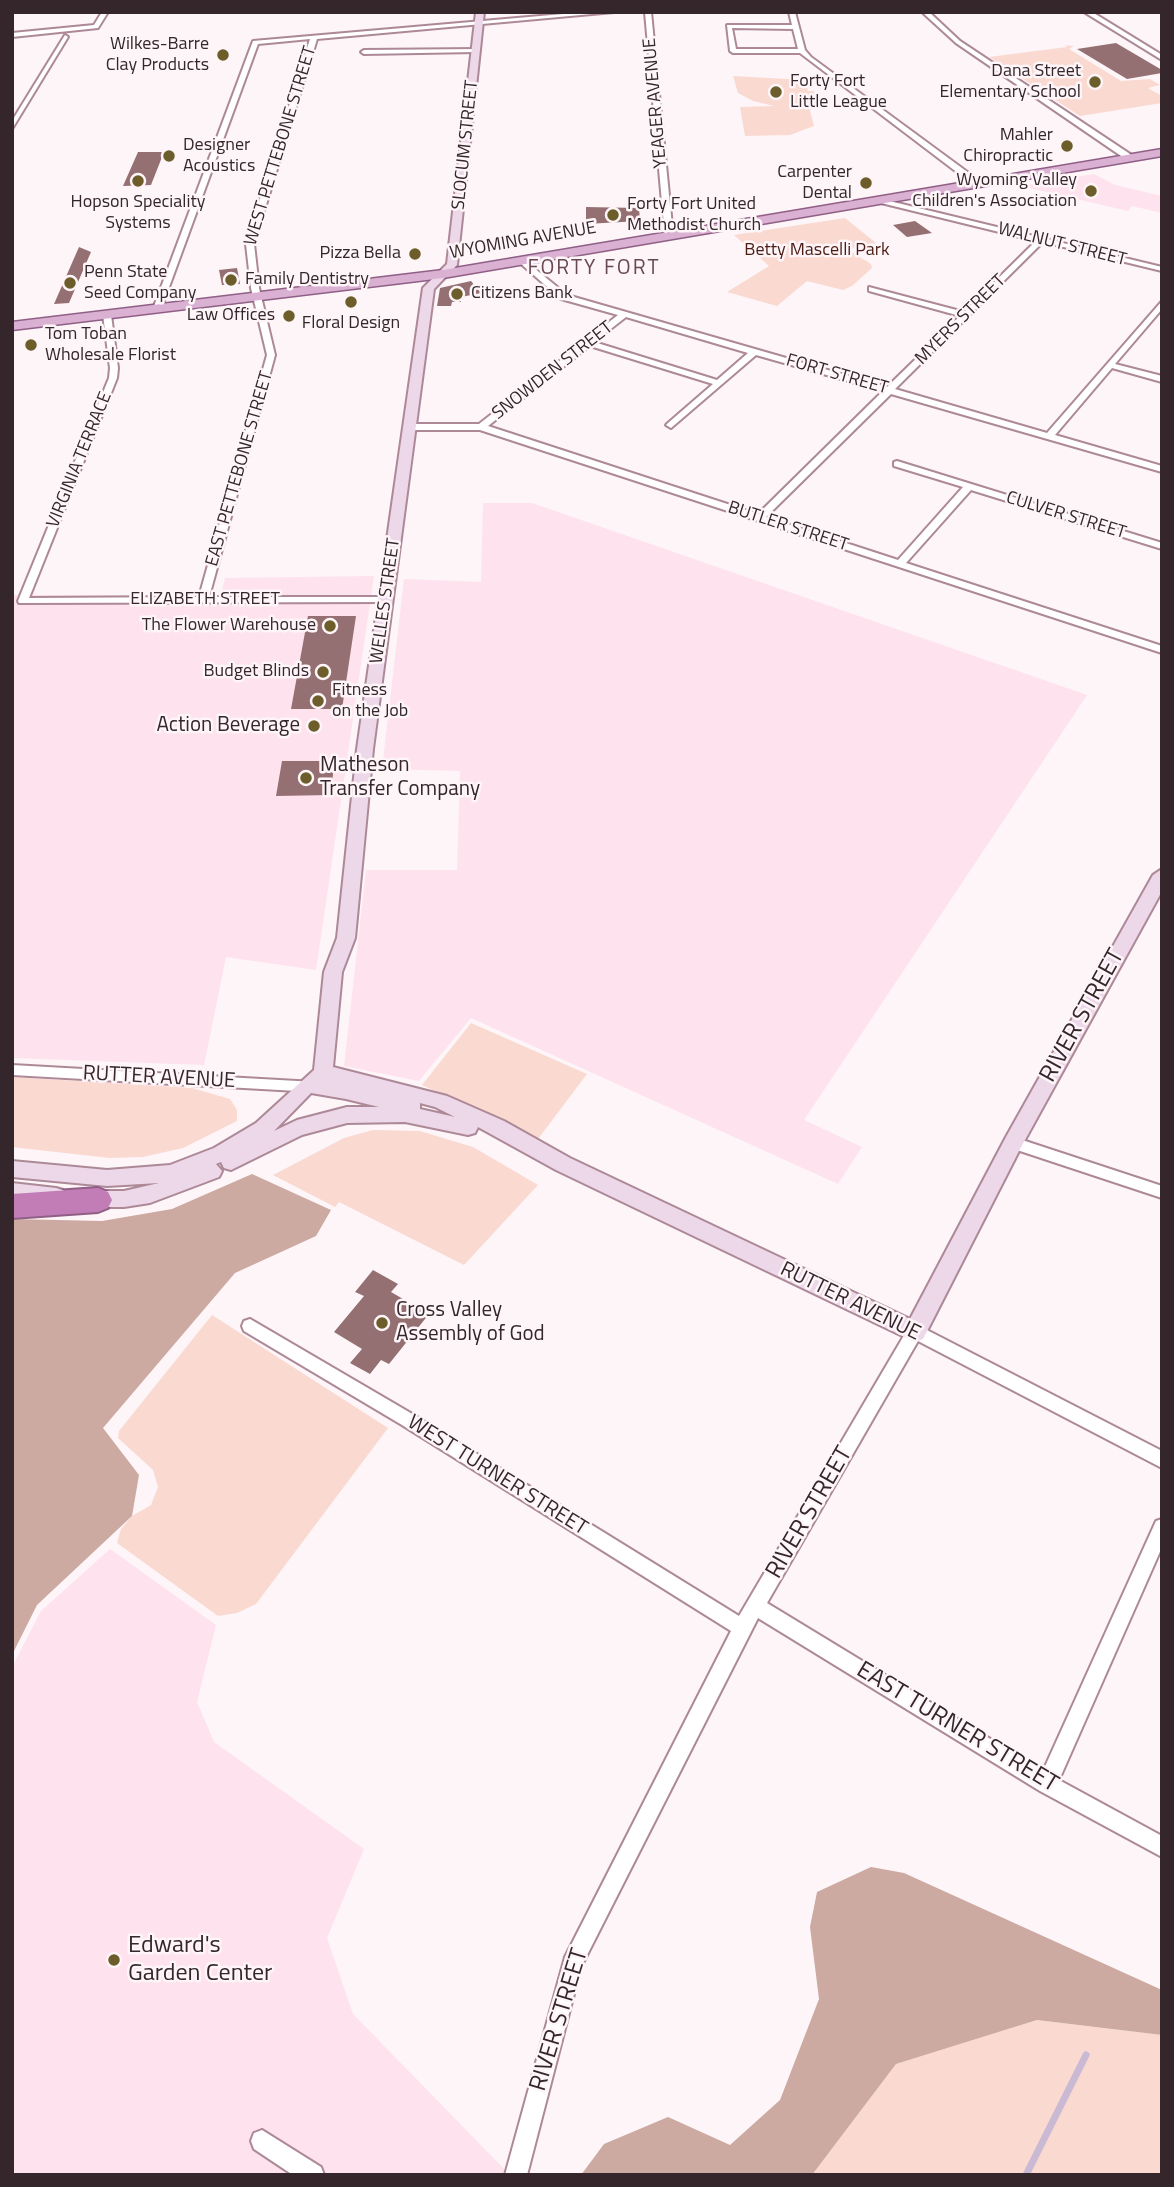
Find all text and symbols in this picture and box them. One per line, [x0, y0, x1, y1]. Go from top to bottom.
place label: Wilkes-Barre Clay Products [106, 34, 209, 76]
street label: YEAGER AVENUE [640, 37, 672, 169]
street label: WEST PETTEBONE STREET [240, 44, 322, 248]
marker: Wilkes-Barre Clay Products [215, 47, 231, 63]
place label: Dana Street Elementary School [939, 61, 1081, 104]
place label: Forty Fort Little League [790, 71, 887, 114]
marker: Dana Street Elementary School [1087, 74, 1103, 90]
street label: SLOCUM STREET [448, 79, 484, 211]
marker: Forty Fort Little League [768, 84, 784, 100]
place label: Mahler Chiropractic [963, 125, 1053, 168]
place label: Designer Acoustics [183, 135, 255, 178]
marker: Mahler Chiropractic [1059, 138, 1075, 154]
marker: Designer Acoustics [161, 148, 177, 164]
place label: Carpenter Dental [777, 162, 852, 204]
place label: Wyoming Valley Children's Association [912, 170, 1077, 212]
marker: Hopson Speciality Systems [130, 173, 146, 189]
marker: Carpenter Dental [858, 175, 874, 191]
marker: Wyoming Valley Children's Association [1083, 183, 1099, 199]
place label: Hopson Speciality Systems [71, 192, 205, 234]
place label: Forty Fort United Methodist Church [627, 194, 761, 236]
marker: Forty Fort United Methodist Church [605, 207, 621, 223]
street label: WYOMING AVENUE [448, 218, 598, 264]
street label: WALNUT STREET [995, 219, 1129, 271]
park label: Betty Mascelli Park [744, 240, 890, 262]
place label: Pizza Bella [320, 243, 401, 265]
marker: Pizza Bella [407, 246, 423, 262]
district label: FORTY FORT [529, 256, 659, 282]
place label: Penn State Seed Company [84, 262, 196, 304]
place label: Family Dentistry [245, 269, 369, 291]
street label: MYERS STREET [911, 270, 1011, 370]
marker: Family Dentistry [223, 272, 239, 288]
marker: Penn State Seed Company [62, 275, 78, 291]
place label: Citizens Bank [471, 283, 573, 305]
marker: Citizens Bank [449, 286, 465, 302]
marker: Floral Design [343, 294, 359, 310]
place label: Law Offices [187, 305, 275, 327]
marker: Law Offices [281, 308, 297, 324]
place label: Floral Design [302, 313, 400, 335]
street label: SNOWDEN STREET [488, 317, 618, 425]
place label: Tom Toban Wholesale Florist [45, 324, 176, 366]
marker: Tom Toban Wholesale Florist [23, 337, 39, 353]
street label: FORT STREET [783, 350, 891, 400]
street label: EAST PETTEBONE STREET [202, 369, 278, 569]
street label: VIRGINIA TERRACE [43, 389, 117, 531]
street label: CULVER STREET [1003, 488, 1129, 544]
street label: BUTLER STREET [725, 497, 851, 557]
street label: WELLES STREET [367, 537, 405, 665]
street label: ELIZABETH STREET [130, 589, 280, 611]
place label: The Flower Warehouse [142, 615, 316, 637]
marker: The Flower Warehouse [322, 618, 338, 634]
place label: Budget Blinds [204, 661, 309, 683]
marker: Budget Blinds [315, 664, 331, 680]
place label: Fitness on the Job [332, 680, 408, 722]
marker: Fitness on the Job [310, 693, 326, 709]
place label: Action Beverage [156, 713, 300, 739]
marker: Action Beverage [306, 718, 322, 734]
place label: Matheson Transfer Company [320, 753, 480, 803]
marker: Matheson Transfer Company [298, 770, 314, 786]
street label: RIVER STREET [1035, 944, 1131, 1088]
street label: RUTTER AVENUE [82, 1061, 236, 1095]
street label: RUTTER AVENUE [776, 1257, 924, 1347]
place label: Cross Valley Assembly of God [396, 1298, 545, 1348]
marker: Cross Valley Assembly of God [374, 1315, 390, 1331]
street label: WEST TURNER STREET [402, 1410, 592, 1542]
street label: RIVER STREET [761, 1442, 859, 1584]
street label: EAST TURNER STREET [851, 1656, 1063, 1800]
place label: Edward's Garden Center [128, 1932, 272, 1988]
street label: RIVER STREET [525, 1945, 595, 2095]
marker: Edward's Garden Center [106, 1952, 122, 1968]

